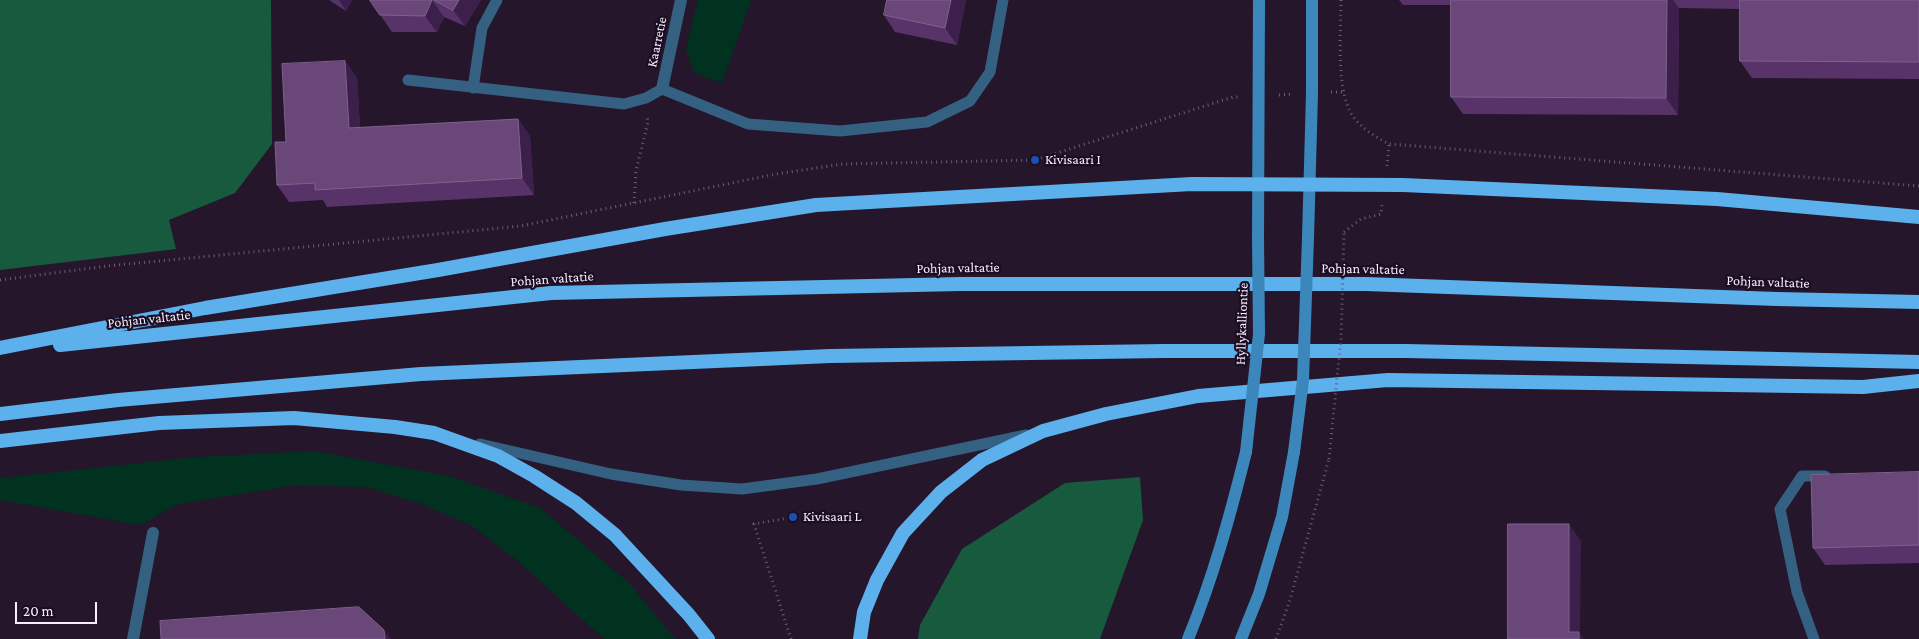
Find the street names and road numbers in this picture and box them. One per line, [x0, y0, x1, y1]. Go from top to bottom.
street label: Kaarretie [643, 15, 671, 69]
street label: Pohjan valtatie [916, 259, 1000, 277]
street label: Pohjan valtatie [1321, 260, 1405, 278]
street label: Pohjan valtatie [510, 268, 594, 290]
street label: Pohjan valtatie [1726, 272, 1810, 292]
street label: Hyllykalliontie [1232, 282, 1252, 366]
street label: Pohjan valtatie [107, 306, 191, 332]

